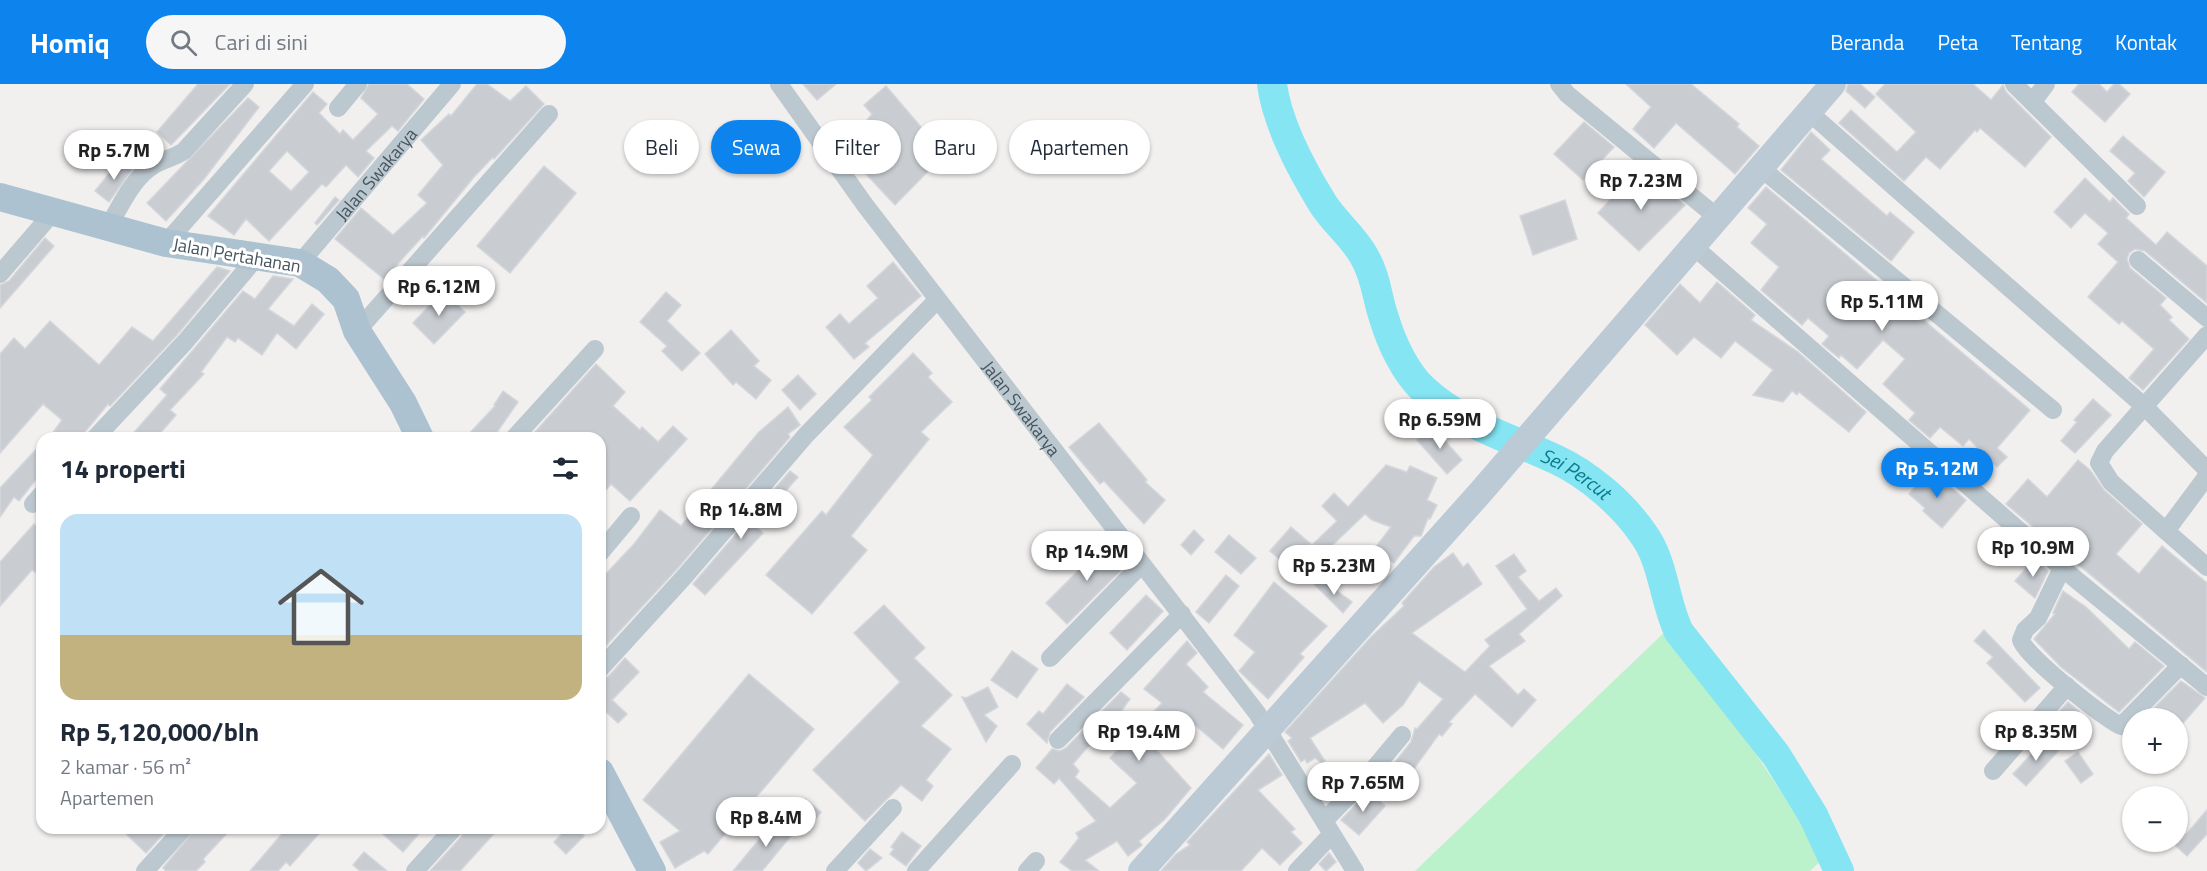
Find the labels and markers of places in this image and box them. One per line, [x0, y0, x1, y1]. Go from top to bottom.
pin: Rp 5.7M [59, 130, 169, 181]
pin: Rp 7.23M [1579, 160, 1703, 211]
pin: Rp 6.12M [377, 266, 501, 317]
pin: Rp 5.11M [1820, 281, 1944, 332]
pin: Rp 6.59M [1378, 399, 1502, 450]
pin: Rp 5.12M [1875, 448, 1999, 499]
pin: Rp 14.8M [679, 489, 803, 540]
pin: Rp 10.9M [1971, 527, 2095, 578]
pin: Rp 14.9M [1025, 531, 1149, 582]
pin: Rp 5.23M [1272, 545, 1396, 596]
pin: Rp 19.4M [1077, 711, 1201, 762]
pin: Rp 8.35M [1974, 711, 2098, 762]
pin: Rp 7.65M [1301, 762, 1425, 813]
pin: Rp 8.4M [711, 797, 821, 848]

